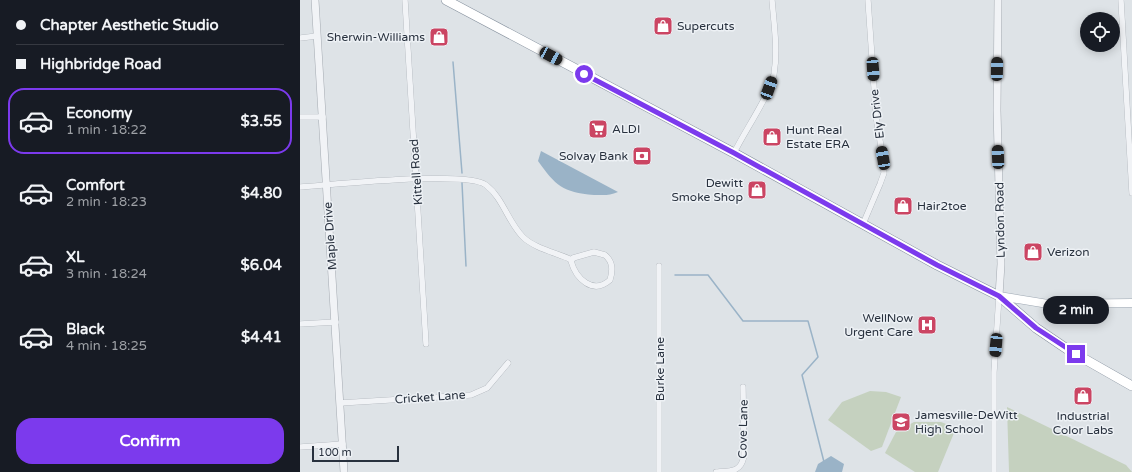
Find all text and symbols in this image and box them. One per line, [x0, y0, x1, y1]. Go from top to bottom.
map controls [1080, 12, 1120, 52]
button: locate [1080, 12, 1120, 52]
shop icon: Supercuts [652, 15, 674, 37]
text: Chapter Aesthetic Studio [40, 16, 219, 34]
place label: Supercuts [677, 19, 735, 33]
shop icon: Sherwin-Williams [428, 26, 450, 48]
place label: Sherwin-Williams [327, 30, 425, 44]
car [538, 45, 564, 67]
text: Highbridge Road [40, 55, 161, 73]
car [866, 57, 880, 81]
car [991, 57, 1003, 81]
route start [575, 65, 593, 83]
car [759, 75, 779, 101]
street label: Ely Drive [867, 88, 887, 140]
icon: car [18, 103, 54, 139]
text: Economy [66, 104, 132, 122]
text: $3.55 [241, 112, 282, 130]
supermarket icon: ALDI [587, 118, 609, 140]
text: 1 min · 18:22 [66, 122, 147, 138]
place label: ALDI [612, 122, 640, 136]
place label: Hunt Real Estate ERA [786, 123, 850, 151]
shop icon: Hunt Real Estate ERA [761, 126, 783, 148]
street label: Kittell Road [407, 139, 425, 205]
bank icon: Solvay Bank [631, 145, 653, 167]
car [875, 145, 891, 171]
car [992, 145, 1004, 169]
place label: Solvay Bank [559, 149, 628, 163]
icon: car [18, 175, 54, 211]
text: Comfort [66, 176, 125, 194]
place label: Dewitt Smoke Shop [672, 176, 743, 204]
shop icon: Dewitt Smoke Shop [746, 179, 768, 201]
street label: Lyndon Road [992, 182, 1008, 258]
text: $4.80 [241, 184, 282, 202]
text: 2 min · 18:23 [66, 194, 147, 210]
shop icon: Hair2toe [892, 195, 914, 217]
place label: Hair2toe [917, 199, 967, 213]
street label: Maple Drive [321, 201, 339, 271]
shop icon: Verizon [1022, 241, 1044, 263]
place label: Verizon [1047, 245, 1090, 259]
icon: car [18, 247, 54, 283]
text: XL [66, 248, 85, 266]
text: $6.04 [241, 256, 282, 274]
text: 3 min · 18:24 [66, 266, 147, 282]
callout: 2 min [1043, 296, 1109, 324]
text: 2 min [1059, 302, 1093, 318]
place label: WellNow Urgent Care [844, 311, 913, 339]
hospital icon: WellNow Urgent Care [916, 314, 938, 336]
icon: car [18, 319, 54, 355]
text: Black [66, 320, 105, 338]
text: $4.41 [241, 328, 282, 346]
car [989, 333, 1003, 357]
street label: Burke Lane [653, 337, 667, 401]
text: 4 min · 18:25 [66, 338, 147, 354]
route end [1067, 345, 1085, 363]
shop icon: Industrial Color Labs [1072, 385, 1094, 407]
street label: Cricket Lane [394, 388, 466, 406]
street label: Cove Lane [735, 399, 751, 459]
place label: Jamesville-DeWitt High School [915, 408, 1018, 436]
place label: Industrial Color Labs [1053, 409, 1113, 437]
school or university icon: Jamesville-DeWitt High School [890, 411, 912, 433]
button: Confirm [16, 418, 284, 464]
scale bar [312, 444, 399, 463]
text: 100 m [318, 446, 352, 459]

